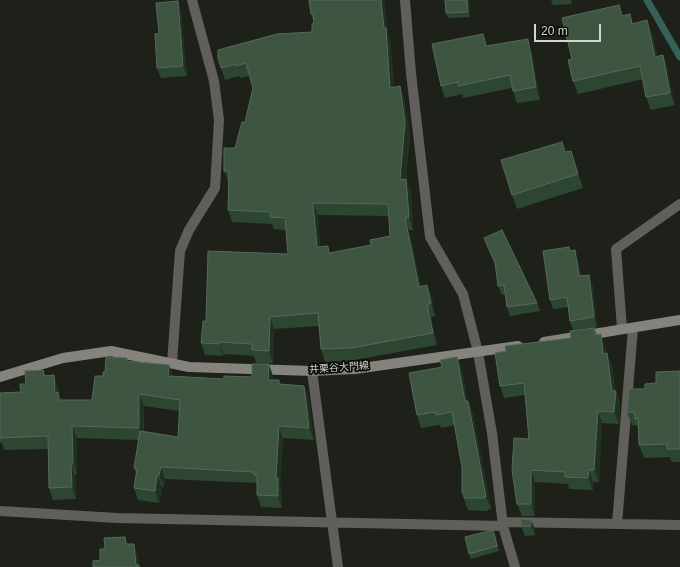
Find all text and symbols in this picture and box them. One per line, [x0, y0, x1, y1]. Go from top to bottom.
scale bar [536, 16, 603, 42]
text: 20 m [541, 24, 568, 38]
street label: 井栗谷大門線 [309, 360, 369, 376]

